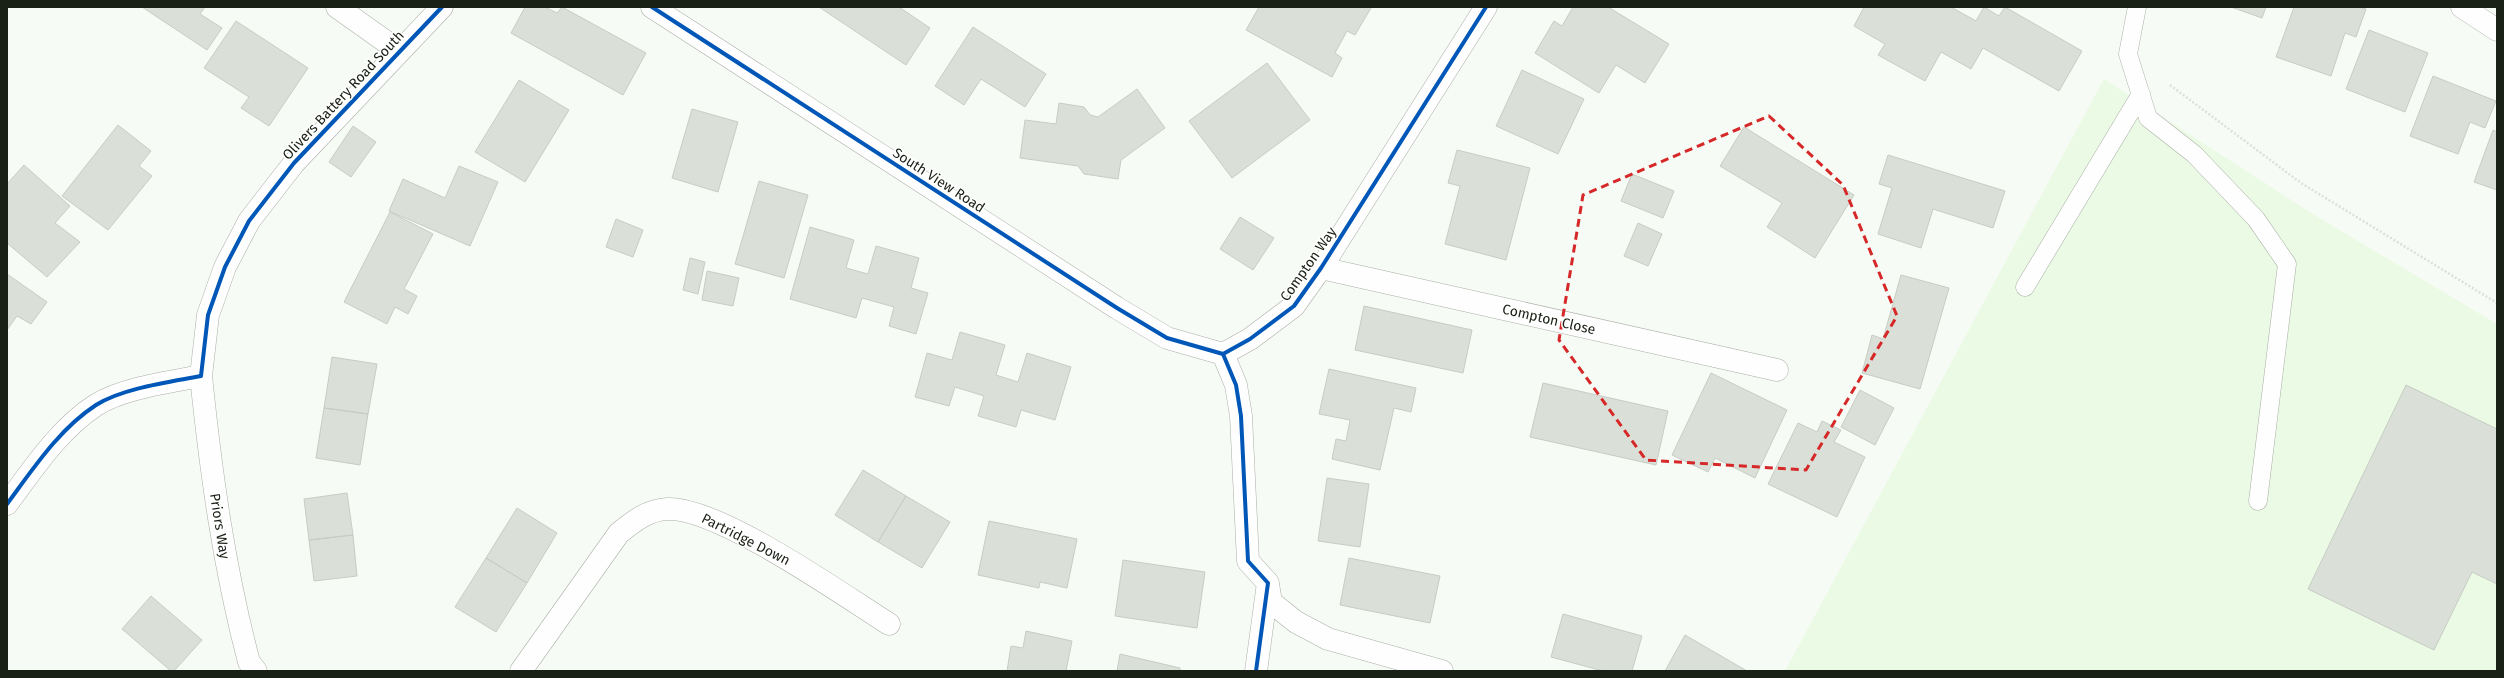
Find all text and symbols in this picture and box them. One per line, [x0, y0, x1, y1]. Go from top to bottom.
street label: Olivers Battery Road South [279, 27, 408, 163]
street label: South View Road [890, 144, 988, 217]
street label: Compton Way [1277, 224, 1340, 305]
street label: Compton Close [1501, 301, 1597, 338]
street label: Priors Way [206, 492, 233, 560]
street label: Partridge Down [699, 510, 793, 569]

